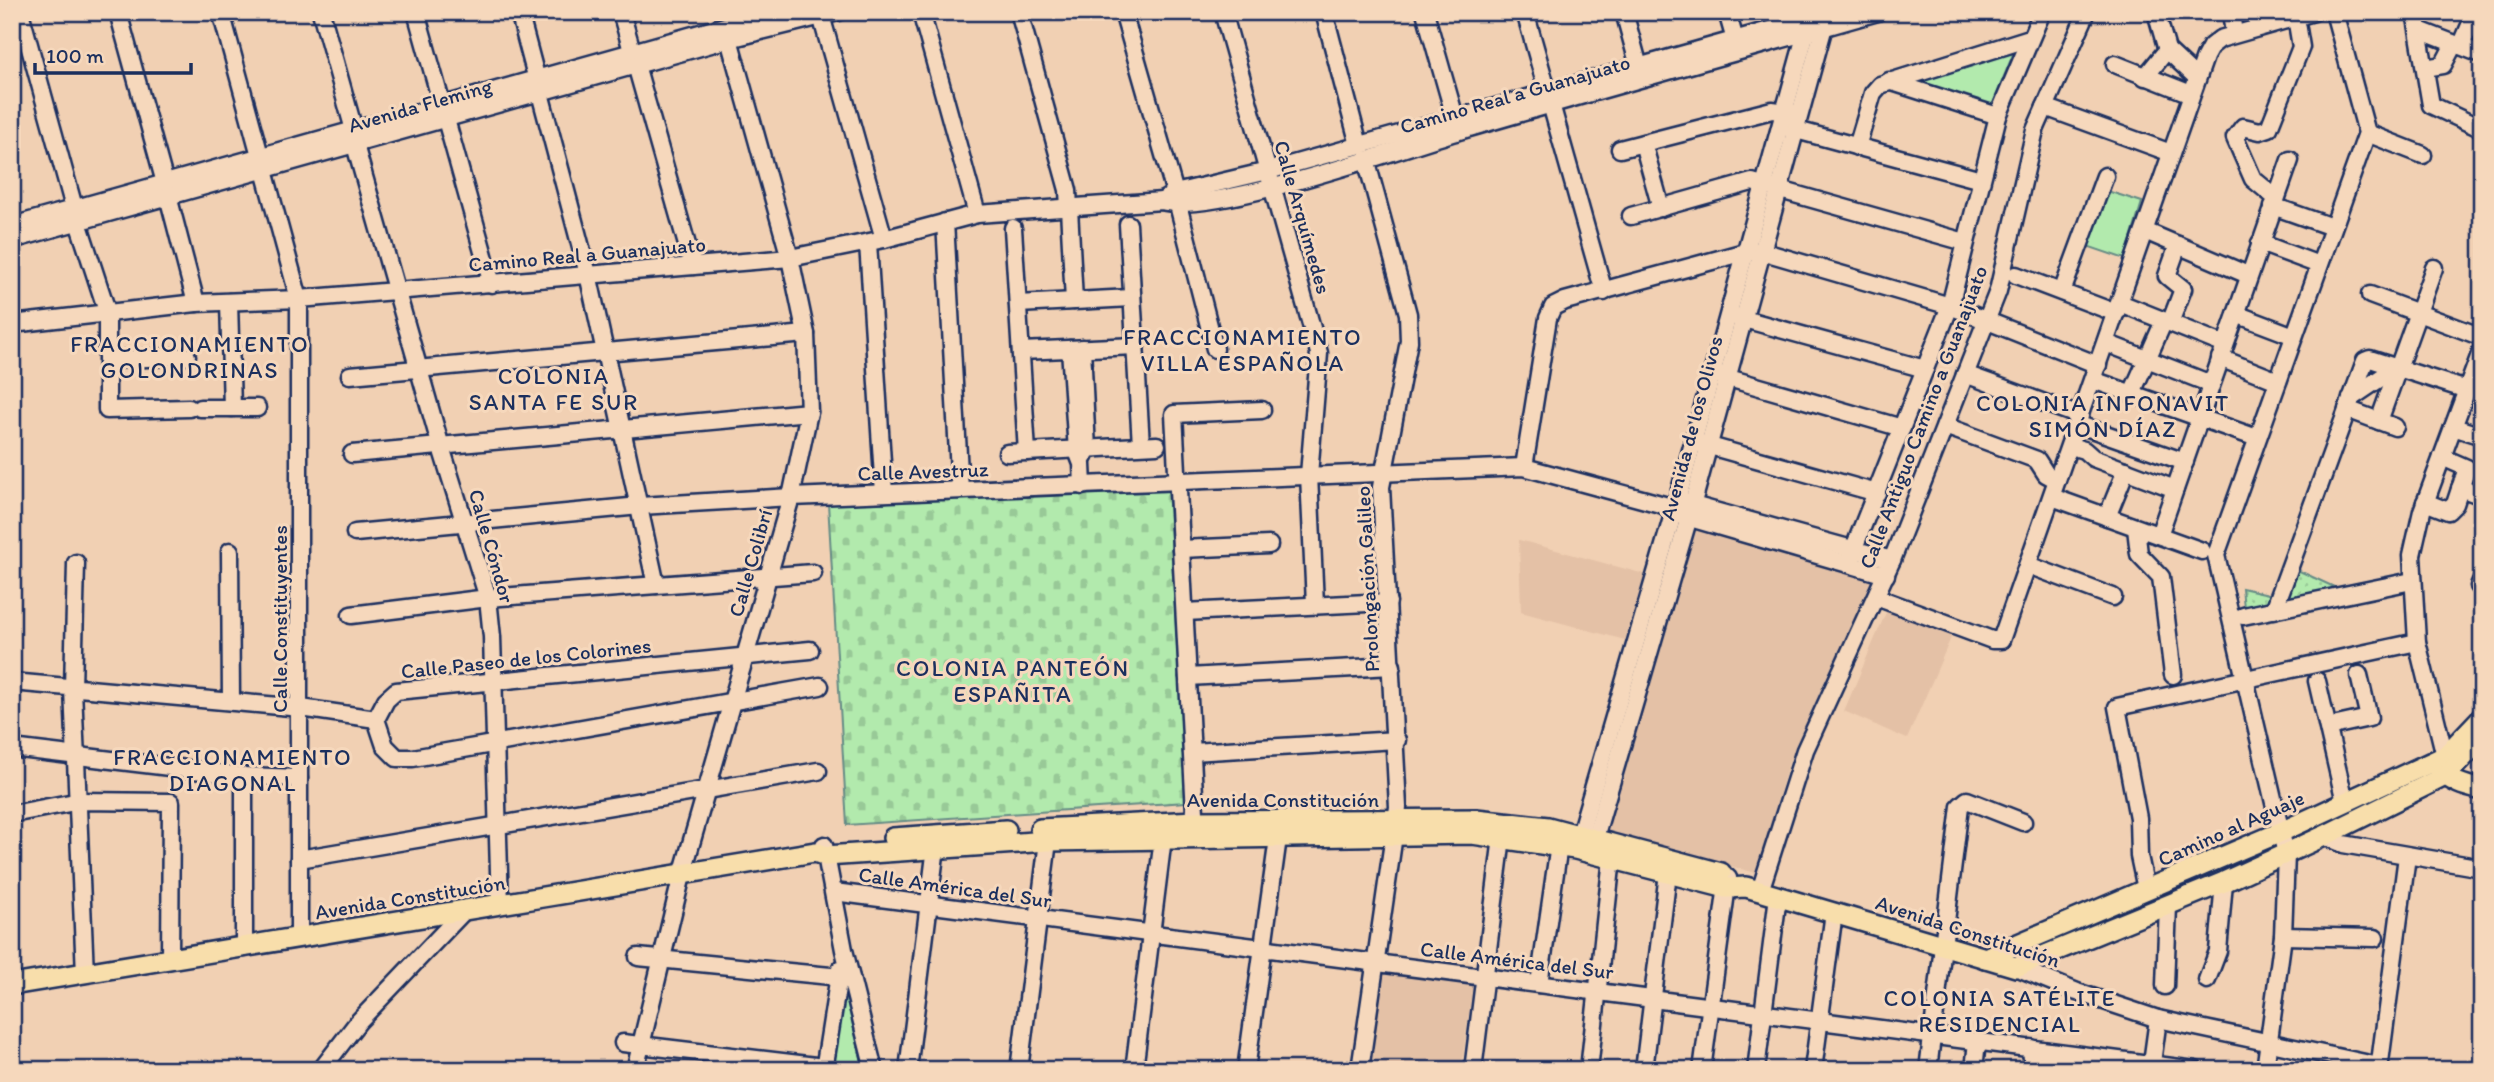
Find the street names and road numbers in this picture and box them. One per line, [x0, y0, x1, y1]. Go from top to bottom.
street label: Camino Real a Guanajuato [1397, 49, 1633, 139]
street label: Avenida Fleming [345, 72, 495, 137]
street label: Calle Arquímedes [1269, 137, 1337, 297]
street label: Camino Real a Guanajuato [467, 231, 707, 277]
street label: Calle Antiguo Camino a Guanajuato [1854, 262, 1992, 572]
street label: Avenida de los Olivos [1654, 333, 1728, 523]
street label: Calle Avestruz [857, 456, 989, 486]
street label: Prolongación Galileo [1350, 485, 1384, 673]
street label: Calle Cóndor [464, 486, 520, 606]
street label: Calle Colibrí [723, 506, 777, 620]
street label: Calle Constituyentes [267, 525, 292, 713]
street label: Calle Paseo de los Colorines [400, 632, 652, 684]
street label: Camino al Aguaje [2154, 785, 2308, 871]
street label: Avenida Constitución [1187, 787, 1379, 812]
street label: Calle América del Sur [857, 861, 1053, 913]
street label: Avenida Constitución [313, 870, 507, 924]
street label: Avenida Constitución [1873, 889, 2063, 973]
street label: Calle América del Sur [1419, 936, 1615, 984]

